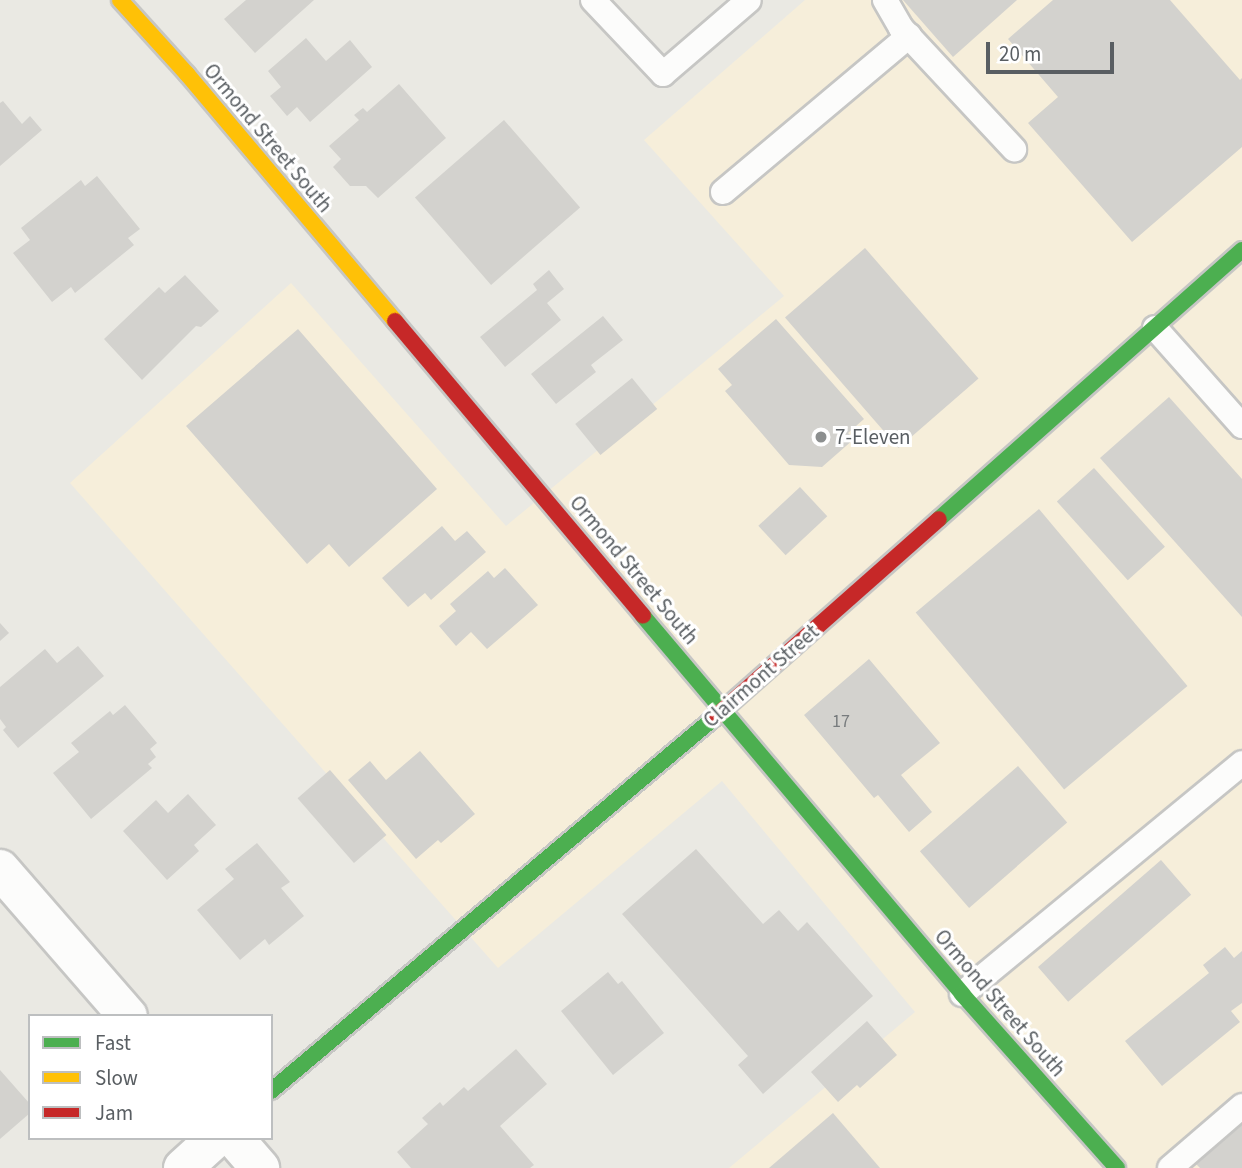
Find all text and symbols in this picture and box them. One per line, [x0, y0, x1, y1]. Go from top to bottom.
scale bar [990, 28, 1118, 72]
text: 20 m [999, 39, 1041, 69]
street label: Ormond Street South [198, 58, 338, 218]
place label: 7-Eleven [835, 424, 911, 450]
marker: 7-Eleven [813, 429, 829, 445]
street label: Ormond Street South [564, 490, 704, 650]
street label: Clairmont Street [698, 619, 824, 733]
house number: 17 [832, 711, 850, 733]
street label: Ormond Street South [929, 924, 1071, 1082]
legend [28, 1014, 273, 1140]
text: Fast [95, 1028, 131, 1058]
text: Slow [95, 1063, 138, 1093]
text: Jam [95, 1098, 133, 1128]

